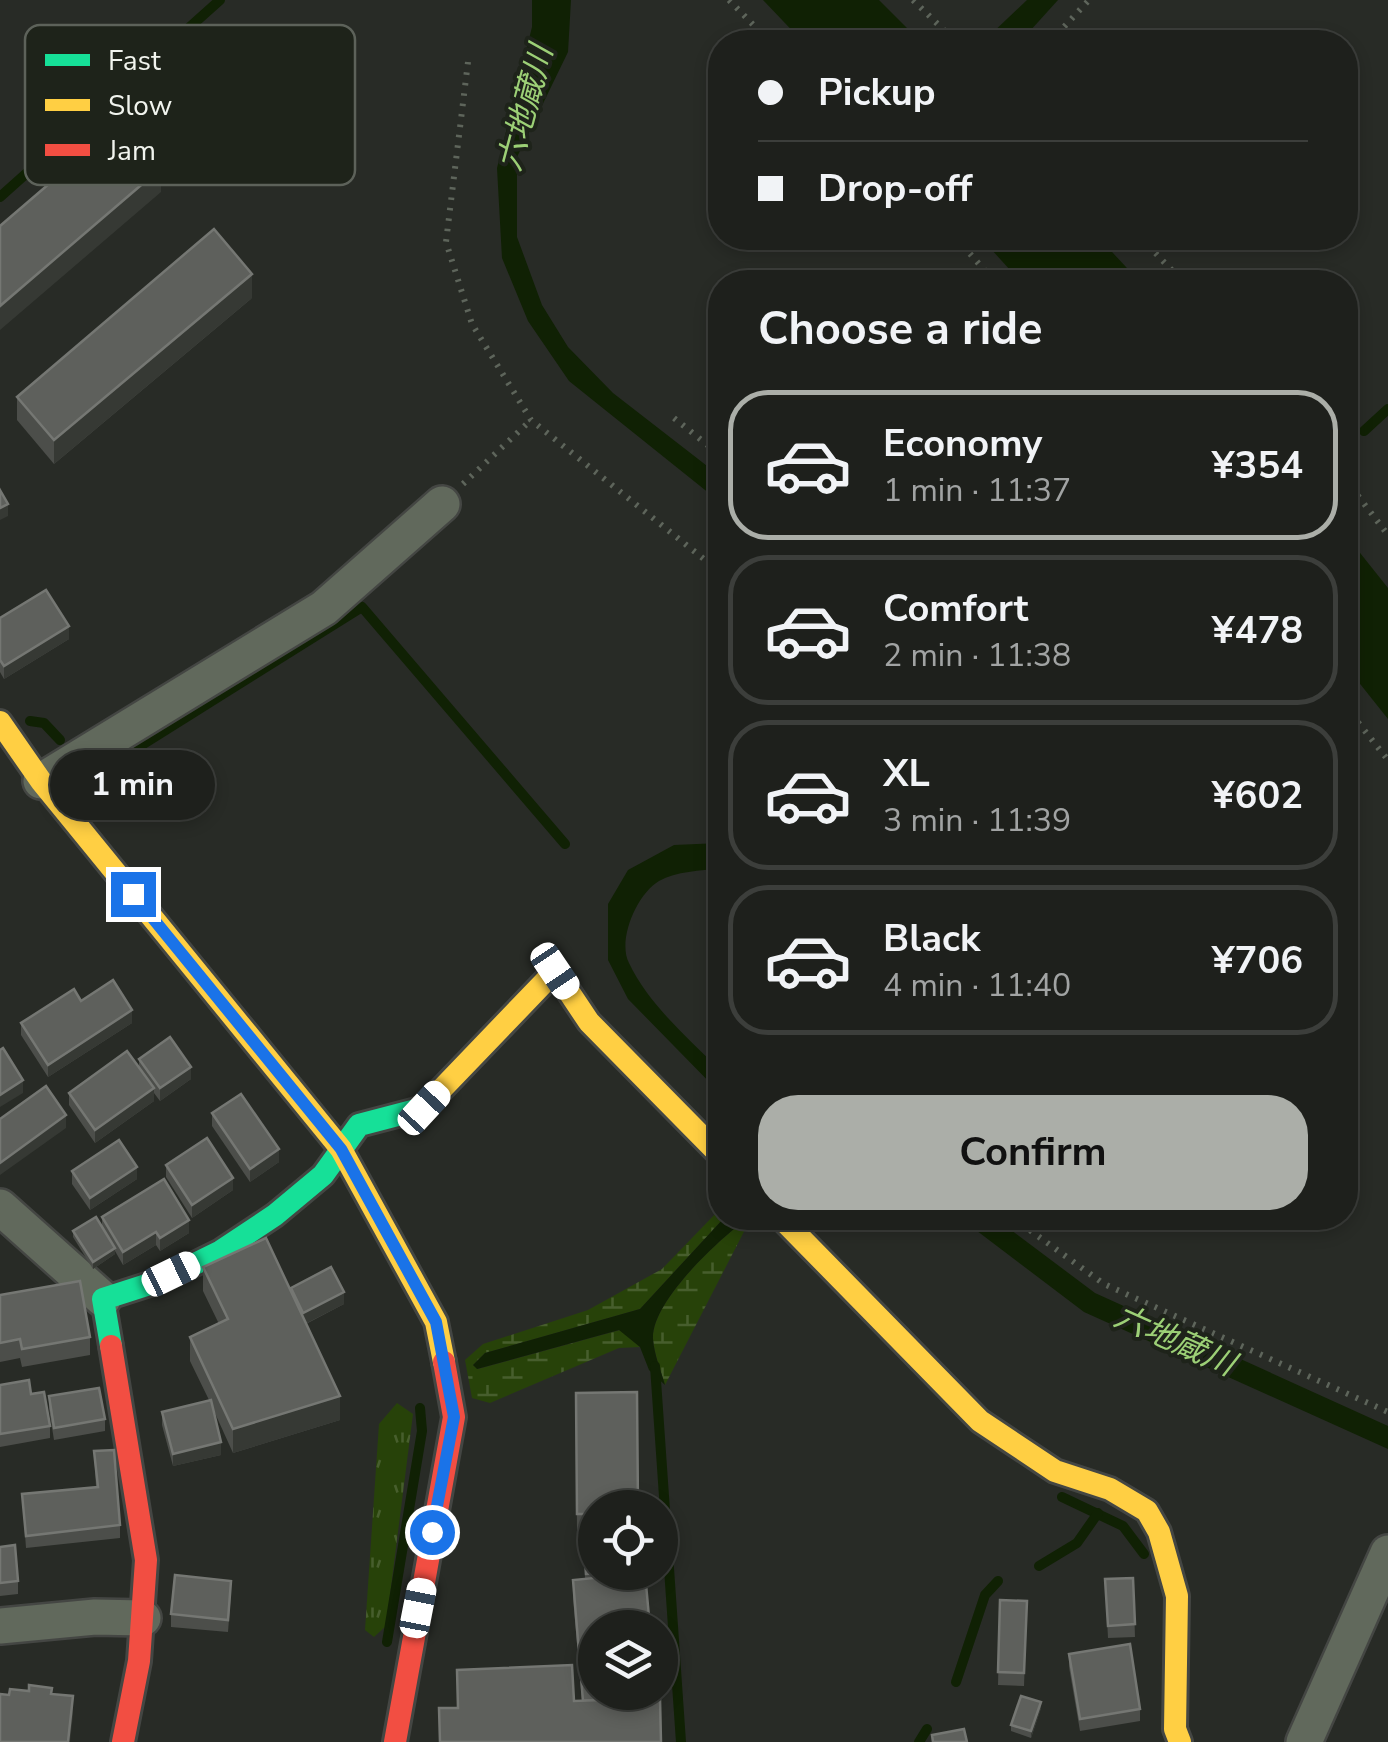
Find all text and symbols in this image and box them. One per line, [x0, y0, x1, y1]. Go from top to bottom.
legend [25, 25, 355, 185]
water label: 六地蔵川 [488, 38, 564, 176]
text: Fast [108, 42, 161, 80]
text: Pickup [818, 67, 936, 118]
text: Slow [108, 87, 172, 125]
text: Jam [107, 132, 156, 170]
text: Drop-off [818, 163, 972, 214]
text: Choose a ride [758, 299, 1043, 360]
text: Economy [883, 418, 1042, 469]
icon: car [763, 420, 853, 510]
text: ¥354 [1212, 440, 1303, 491]
text: 1 min · 11:37 [883, 469, 1071, 512]
text: Comfort [883, 583, 1028, 634]
icon: car [763, 585, 853, 675]
text: ¥478 [1212, 605, 1303, 656]
text: 2 min · 11:38 [883, 634, 1071, 677]
text: XL [883, 748, 930, 799]
callout: 1 min [51, 749, 216, 819]
icon: car [763, 750, 853, 840]
text: 1 min [91, 763, 174, 806]
text: ¥602 [1212, 770, 1303, 821]
text: 3 min · 11:39 [883, 799, 1071, 842]
route end [111, 872, 156, 917]
text: Black [883, 913, 980, 964]
icon: car [763, 915, 853, 1005]
text: ¥706 [1212, 935, 1303, 986]
car [526, 938, 584, 1004]
text: 4 min · 11:40 [883, 964, 1071, 1007]
car [393, 1076, 455, 1140]
button: Confirm [758, 1095, 1308, 1210]
car [137, 1247, 205, 1301]
water label: 六地蔵川 [1108, 1295, 1245, 1387]
map controls [578, 1490, 678, 1710]
button: locate [578, 1490, 678, 1590]
route start [410, 1510, 455, 1555]
car [398, 1576, 438, 1640]
button: layers [578, 1610, 678, 1710]

